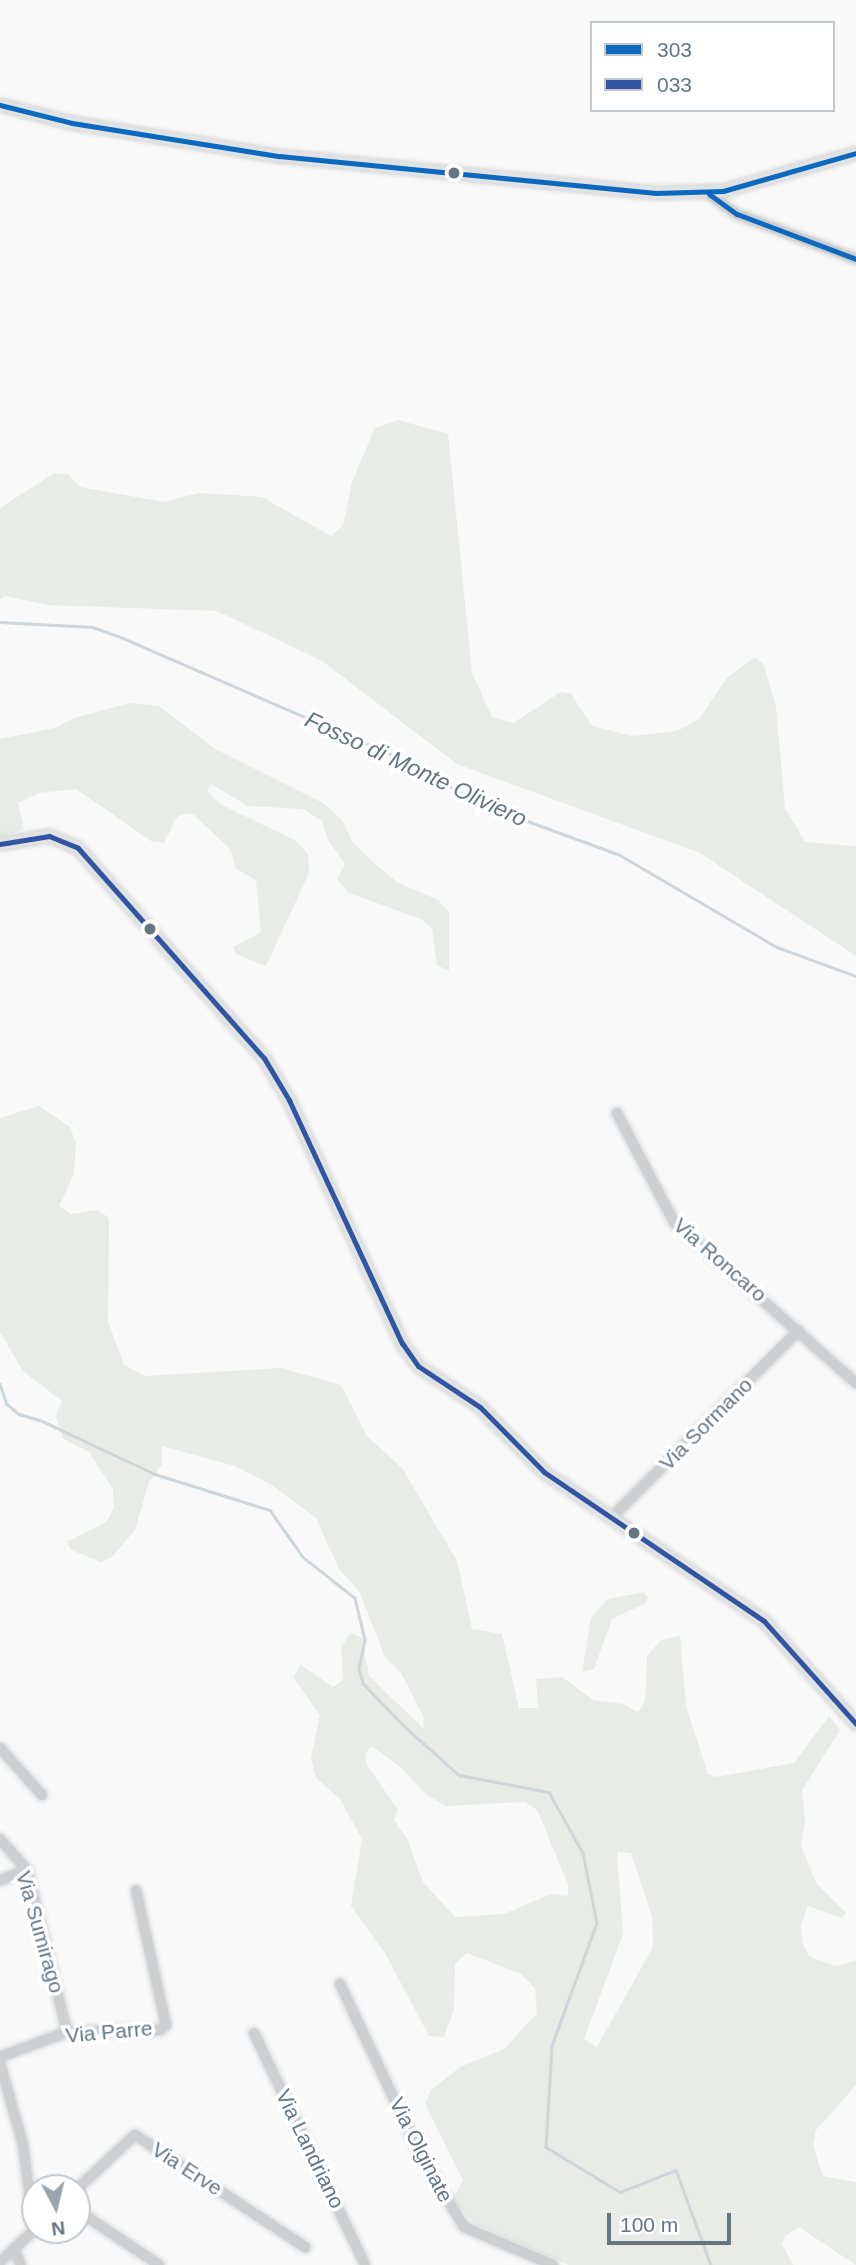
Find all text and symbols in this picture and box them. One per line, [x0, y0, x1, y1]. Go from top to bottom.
legend [590, 21, 835, 112]
text: 303 [657, 38, 692, 61]
text: 033 [657, 73, 692, 96]
unlabelled marker [447, 166, 461, 180]
water label: Fosso di Monte Oliviero [301, 705, 531, 833]
unlabelled marker [143, 922, 157, 936]
street label: Via Roncaro [668, 1213, 772, 1307]
street label: Via Sormano [654, 1372, 758, 1476]
unlabelled marker [627, 1526, 641, 1540]
street label: Via Sumirago [11, 1868, 69, 1996]
street label: Via Parre [64, 2016, 154, 2048]
street label: Via Landriano [270, 2085, 350, 2213]
street label: Via Olginate [384, 2093, 458, 2207]
street label: Via Erve [147, 2137, 227, 2201]
north arrow [21, 2174, 91, 2244]
scale bar [611, 2198, 735, 2242]
text: 100 m [620, 2213, 678, 2236]
text: N [50, 2217, 66, 2240]

